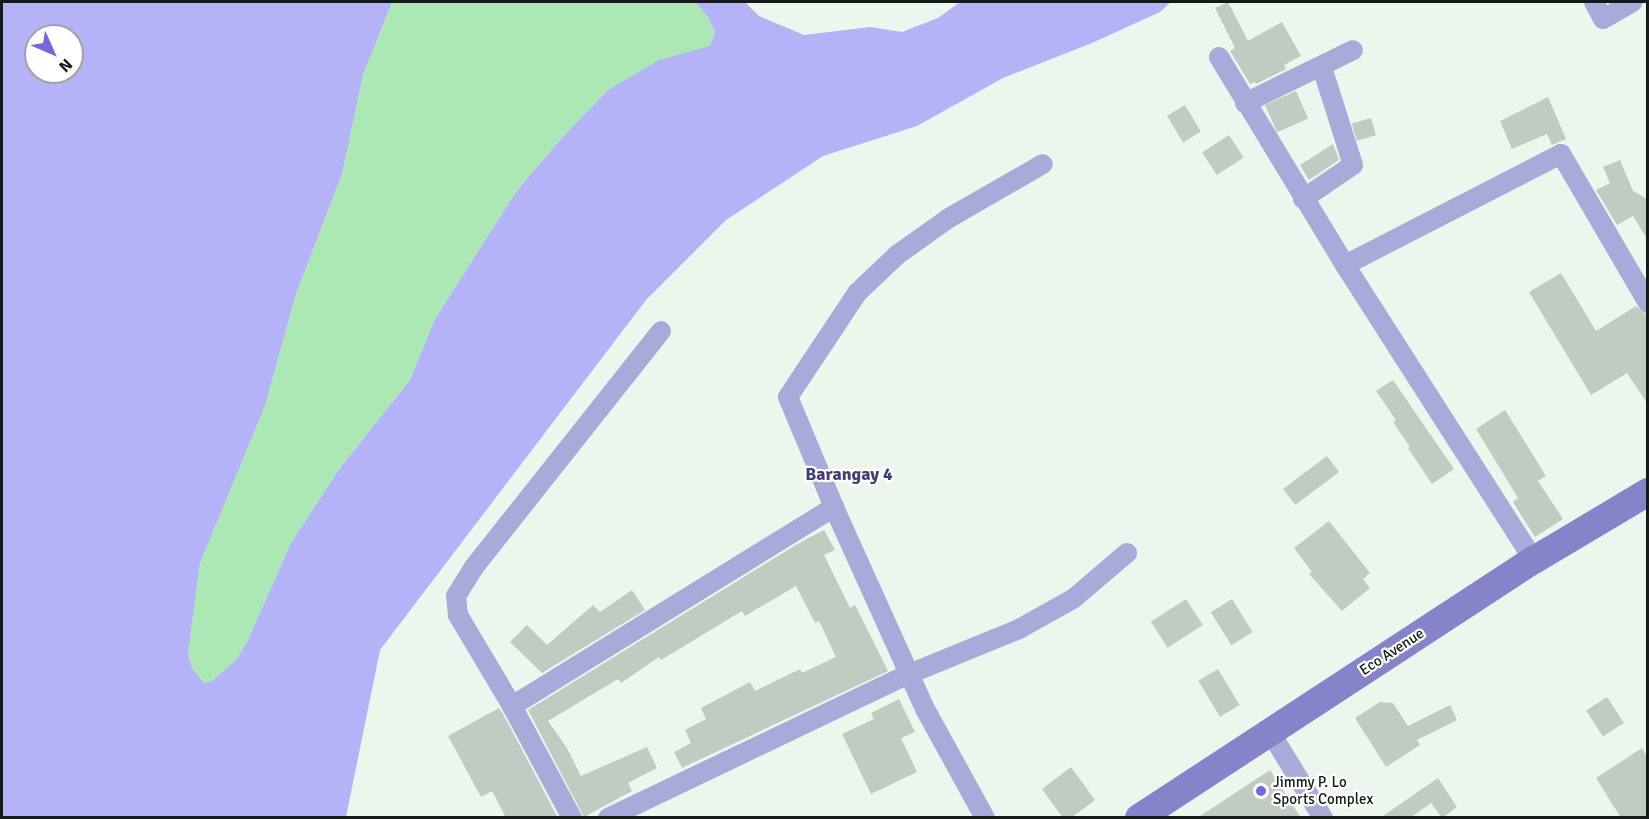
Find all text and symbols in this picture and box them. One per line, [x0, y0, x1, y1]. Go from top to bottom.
north arrow [24, 24, 84, 84]
text: N [54, 54, 76, 76]
district label: Barangay 4 [805, 463, 893, 485]
street label: Eco Avenue [1356, 624, 1428, 680]
place label: Jimmy P. Lo Sports Complex [1273, 773, 1373, 808]
marker: Jimmy P. Lo Sports Complex [1254, 784, 1268, 798]

